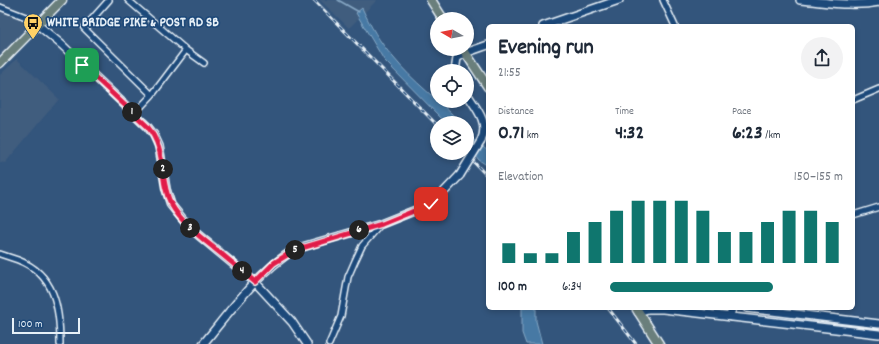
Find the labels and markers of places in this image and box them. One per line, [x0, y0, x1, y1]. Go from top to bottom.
bus stop icon: WHITE BRIDGE PIKE & POST RD SB [22, 12, 44, 40]
place label: WHITE BRIDGE PIKE & POST RD SB [47, 13, 219, 33]
pin [65, 48, 99, 82]
pin: 1 [122, 102, 142, 122]
pin: 2 [153, 159, 173, 179]
pin [414, 187, 448, 221]
pin: 3 [180, 218, 200, 238]
pin: 6 [349, 220, 369, 240]
pin: 5 [285, 240, 305, 260]
pin: 4 [232, 261, 252, 281]

